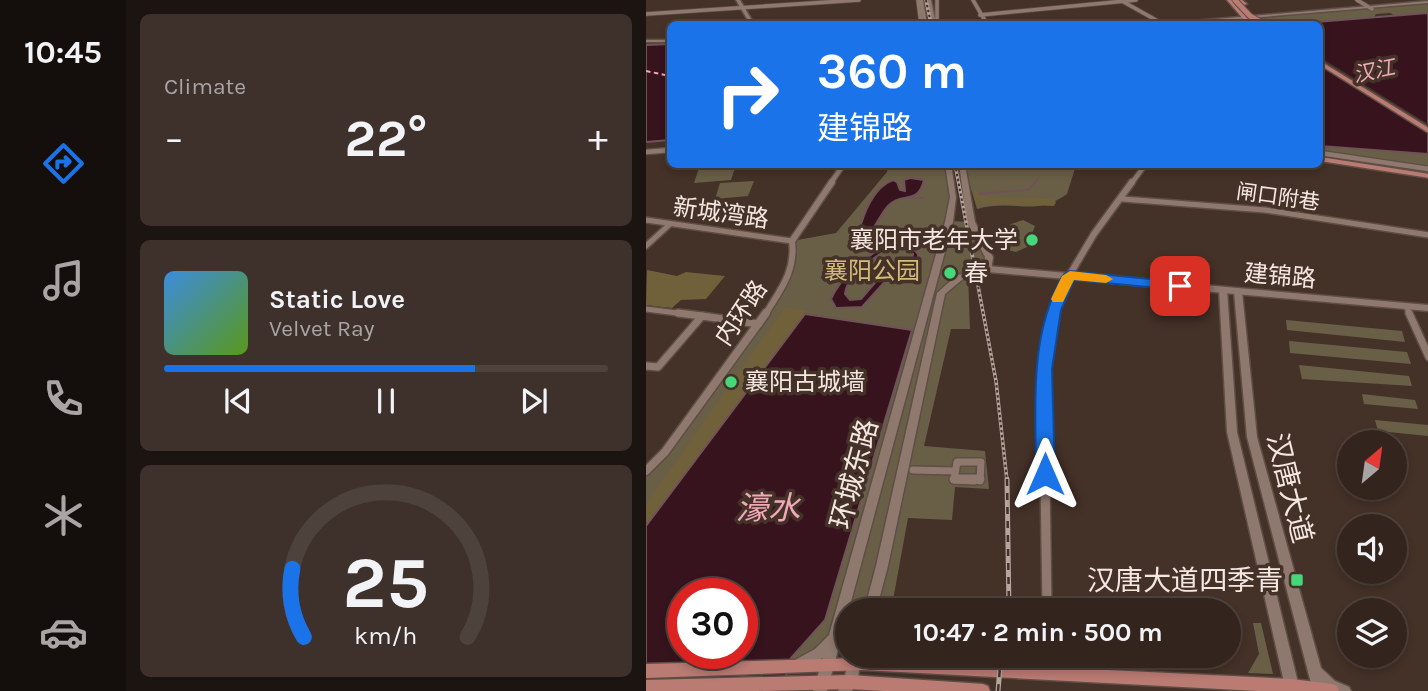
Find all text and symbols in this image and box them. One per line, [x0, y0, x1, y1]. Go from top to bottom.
text: 10:45 [24, 34, 102, 71]
text: 360 m [817, 43, 967, 100]
icon: right [702, 49, 793, 140]
water label: 汉江 [1351, 55, 1399, 87]
text: Climate [164, 73, 246, 100]
text: 22° [344, 108, 428, 169]
text: 建锦路 [817, 110, 913, 147]
text: − [164, 116, 184, 161]
text: + [588, 116, 608, 161]
icon: directions [39, 139, 88, 188]
street label: 闸口附巷 [1235, 179, 1321, 215]
street label: 新城湾路 [672, 192, 770, 234]
place label: 襄阳市老年大学 [850, 226, 1018, 254]
marker: 襄阳市老年大学 [1024, 232, 1040, 248]
icon: music [39, 256, 88, 305]
pin [1150, 256, 1210, 316]
park label: 襄阳公园 [824, 257, 920, 285]
place label: 春 [964, 259, 988, 287]
street label: 建锦路 [1243, 259, 1317, 293]
marker: 春 [942, 265, 958, 281]
icon: arrive [1161, 267, 1199, 305]
street label: 内环路 [709, 275, 773, 351]
text: Static Love [269, 284, 405, 315]
text: Velvet Ray [269, 315, 374, 342]
place label: 襄阳古城墙 [745, 368, 865, 396]
icon: phone [39, 374, 88, 423]
marker: 襄阳古城墙 [723, 374, 739, 390]
icon: previous [219, 382, 257, 420]
icon: pause [367, 382, 405, 420]
icon: next [515, 382, 553, 420]
street label: 环城东路 [824, 416, 884, 532]
street label: 汉唐大道 [1260, 430, 1320, 546]
north arrow [1337, 430, 1407, 500]
map controls [1337, 430, 1407, 668]
position arrow [1008, 437, 1082, 511]
water label: 濠水 [736, 490, 802, 527]
icon: climate [39, 491, 88, 540]
button: sound [1337, 514, 1407, 584]
text: 25 [343, 541, 429, 626]
place label: 汉唐大道四季青 [1087, 564, 1283, 597]
marker: 汉唐大道四季青 [1289, 572, 1305, 588]
speed limit sign: 30 [667, 578, 758, 669]
button: layers [1337, 598, 1407, 668]
icon: car [39, 608, 88, 657]
text: 10:47 · 2 min · 500 m [913, 617, 1163, 648]
text: km/h [354, 621, 418, 650]

